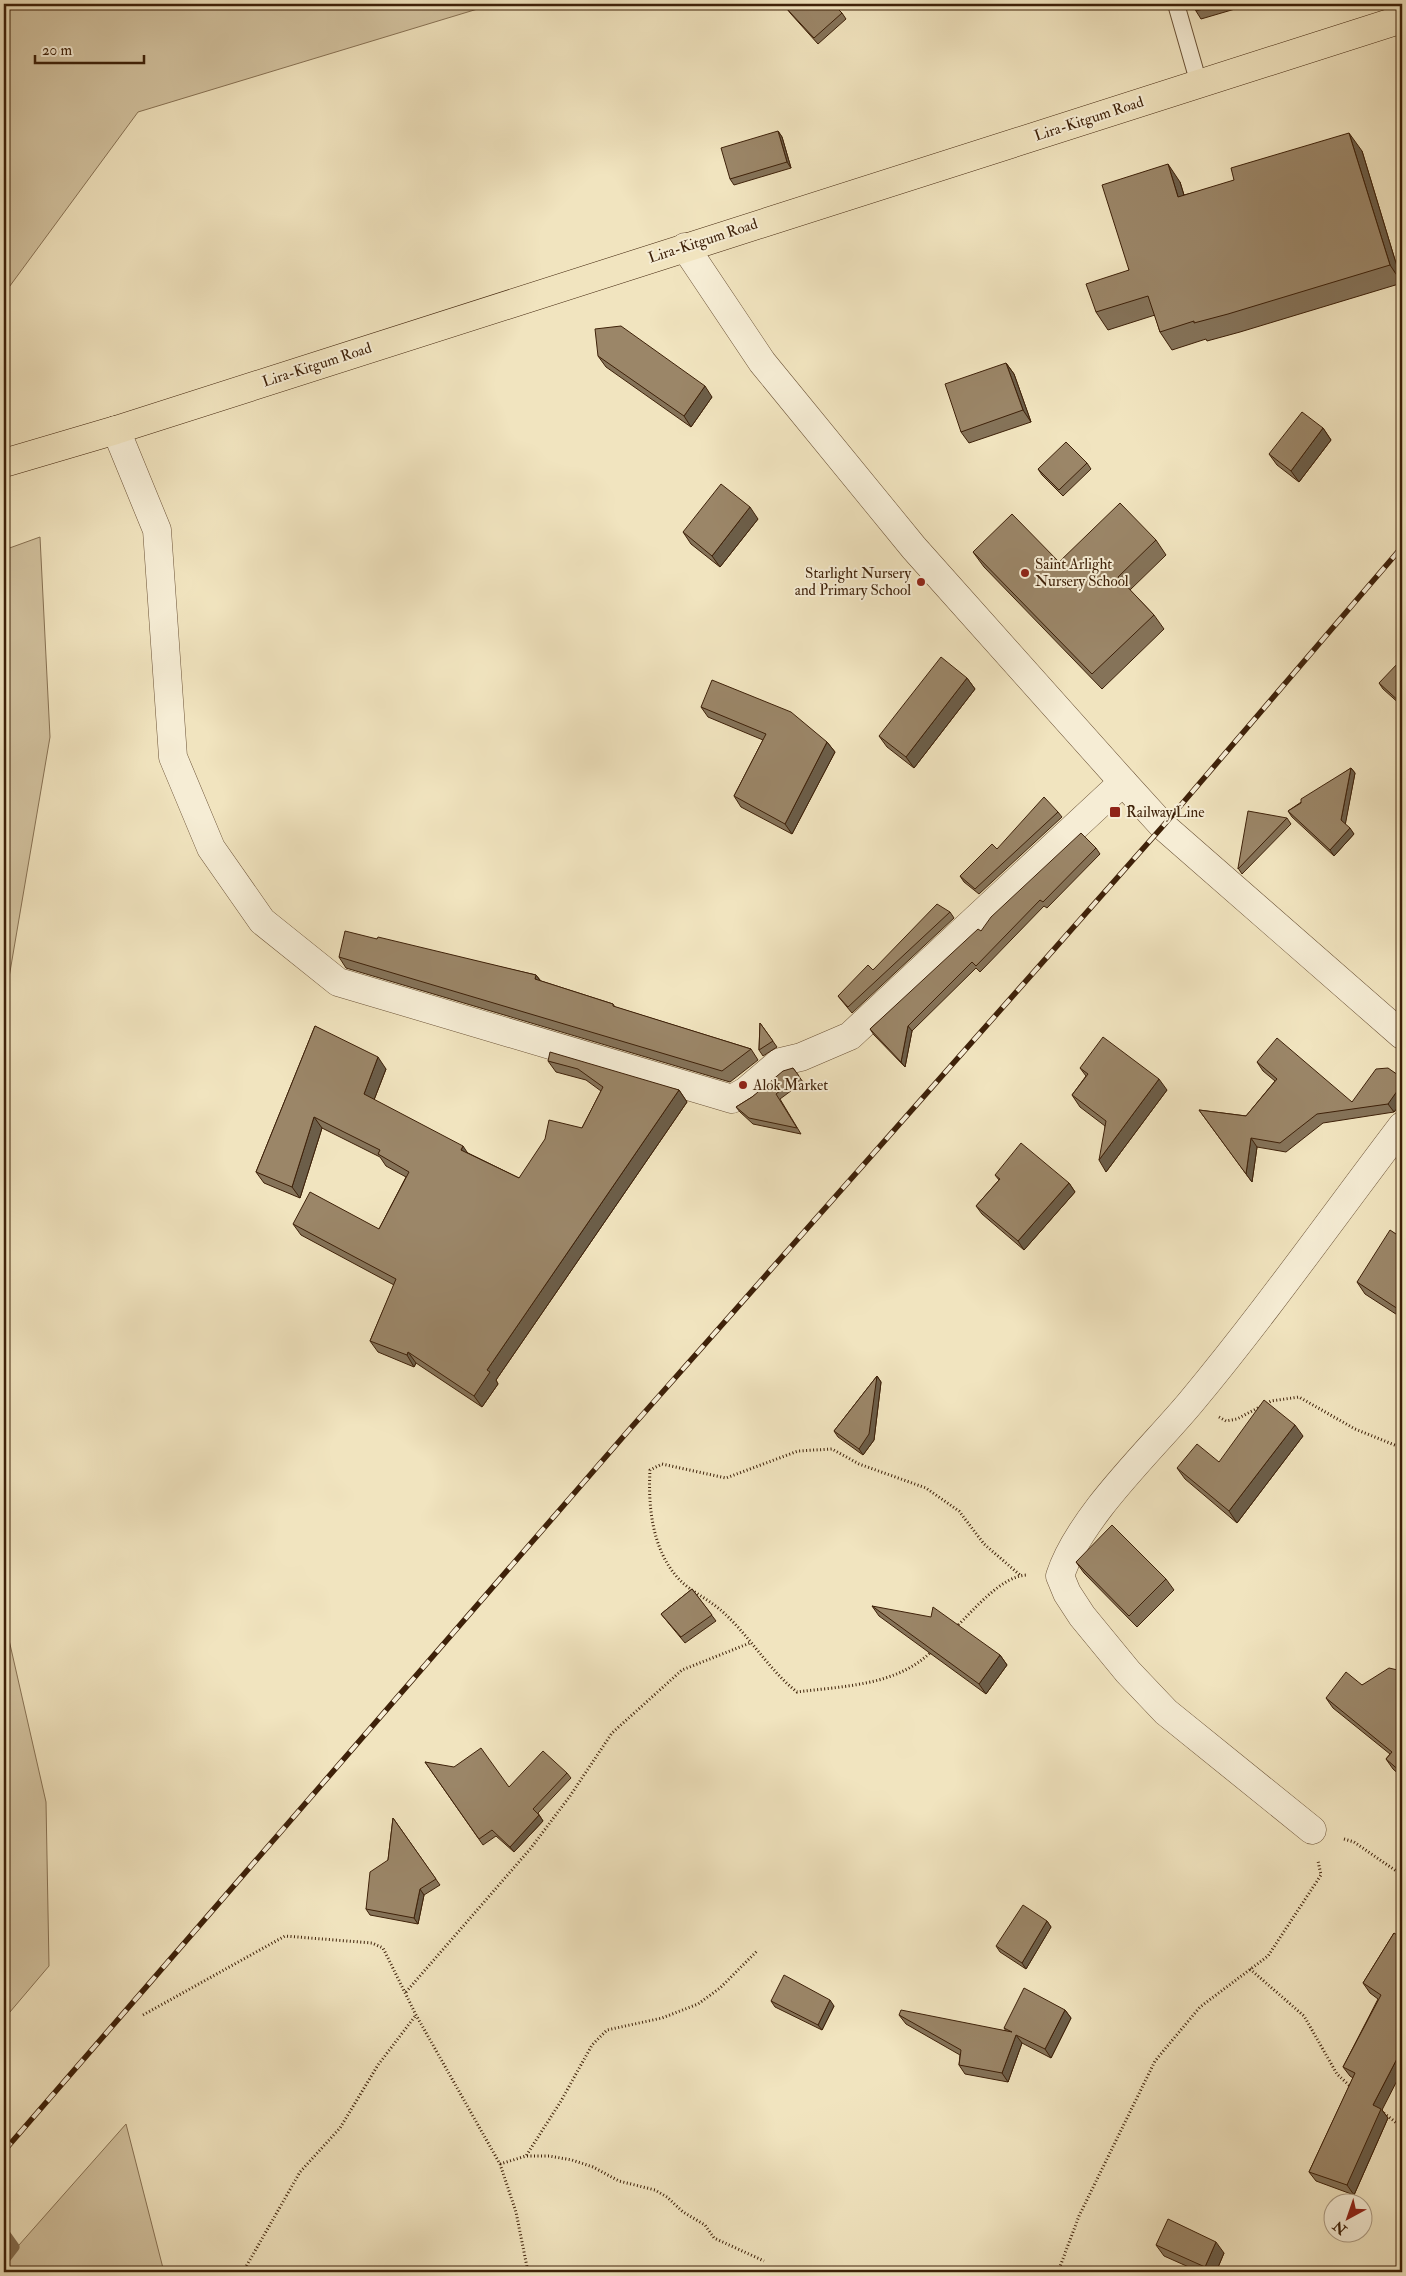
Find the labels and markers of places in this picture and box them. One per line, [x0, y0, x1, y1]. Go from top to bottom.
place label: Saint Arlight Nursery School [1035, 555, 1129, 591]
place label: Starlight Nursery and Primary School [795, 564, 911, 600]
marker: Saint Arlight Nursery School [1019, 567, 1031, 579]
marker: Starlight Nursery and Primary School [915, 576, 927, 588]
place label: Railway Line [1126, 803, 1204, 822]
marker: Railway Line [1108, 805, 1122, 819]
place label: Alok Market [752, 1076, 828, 1095]
marker: Alok Market [737, 1079, 749, 1091]

